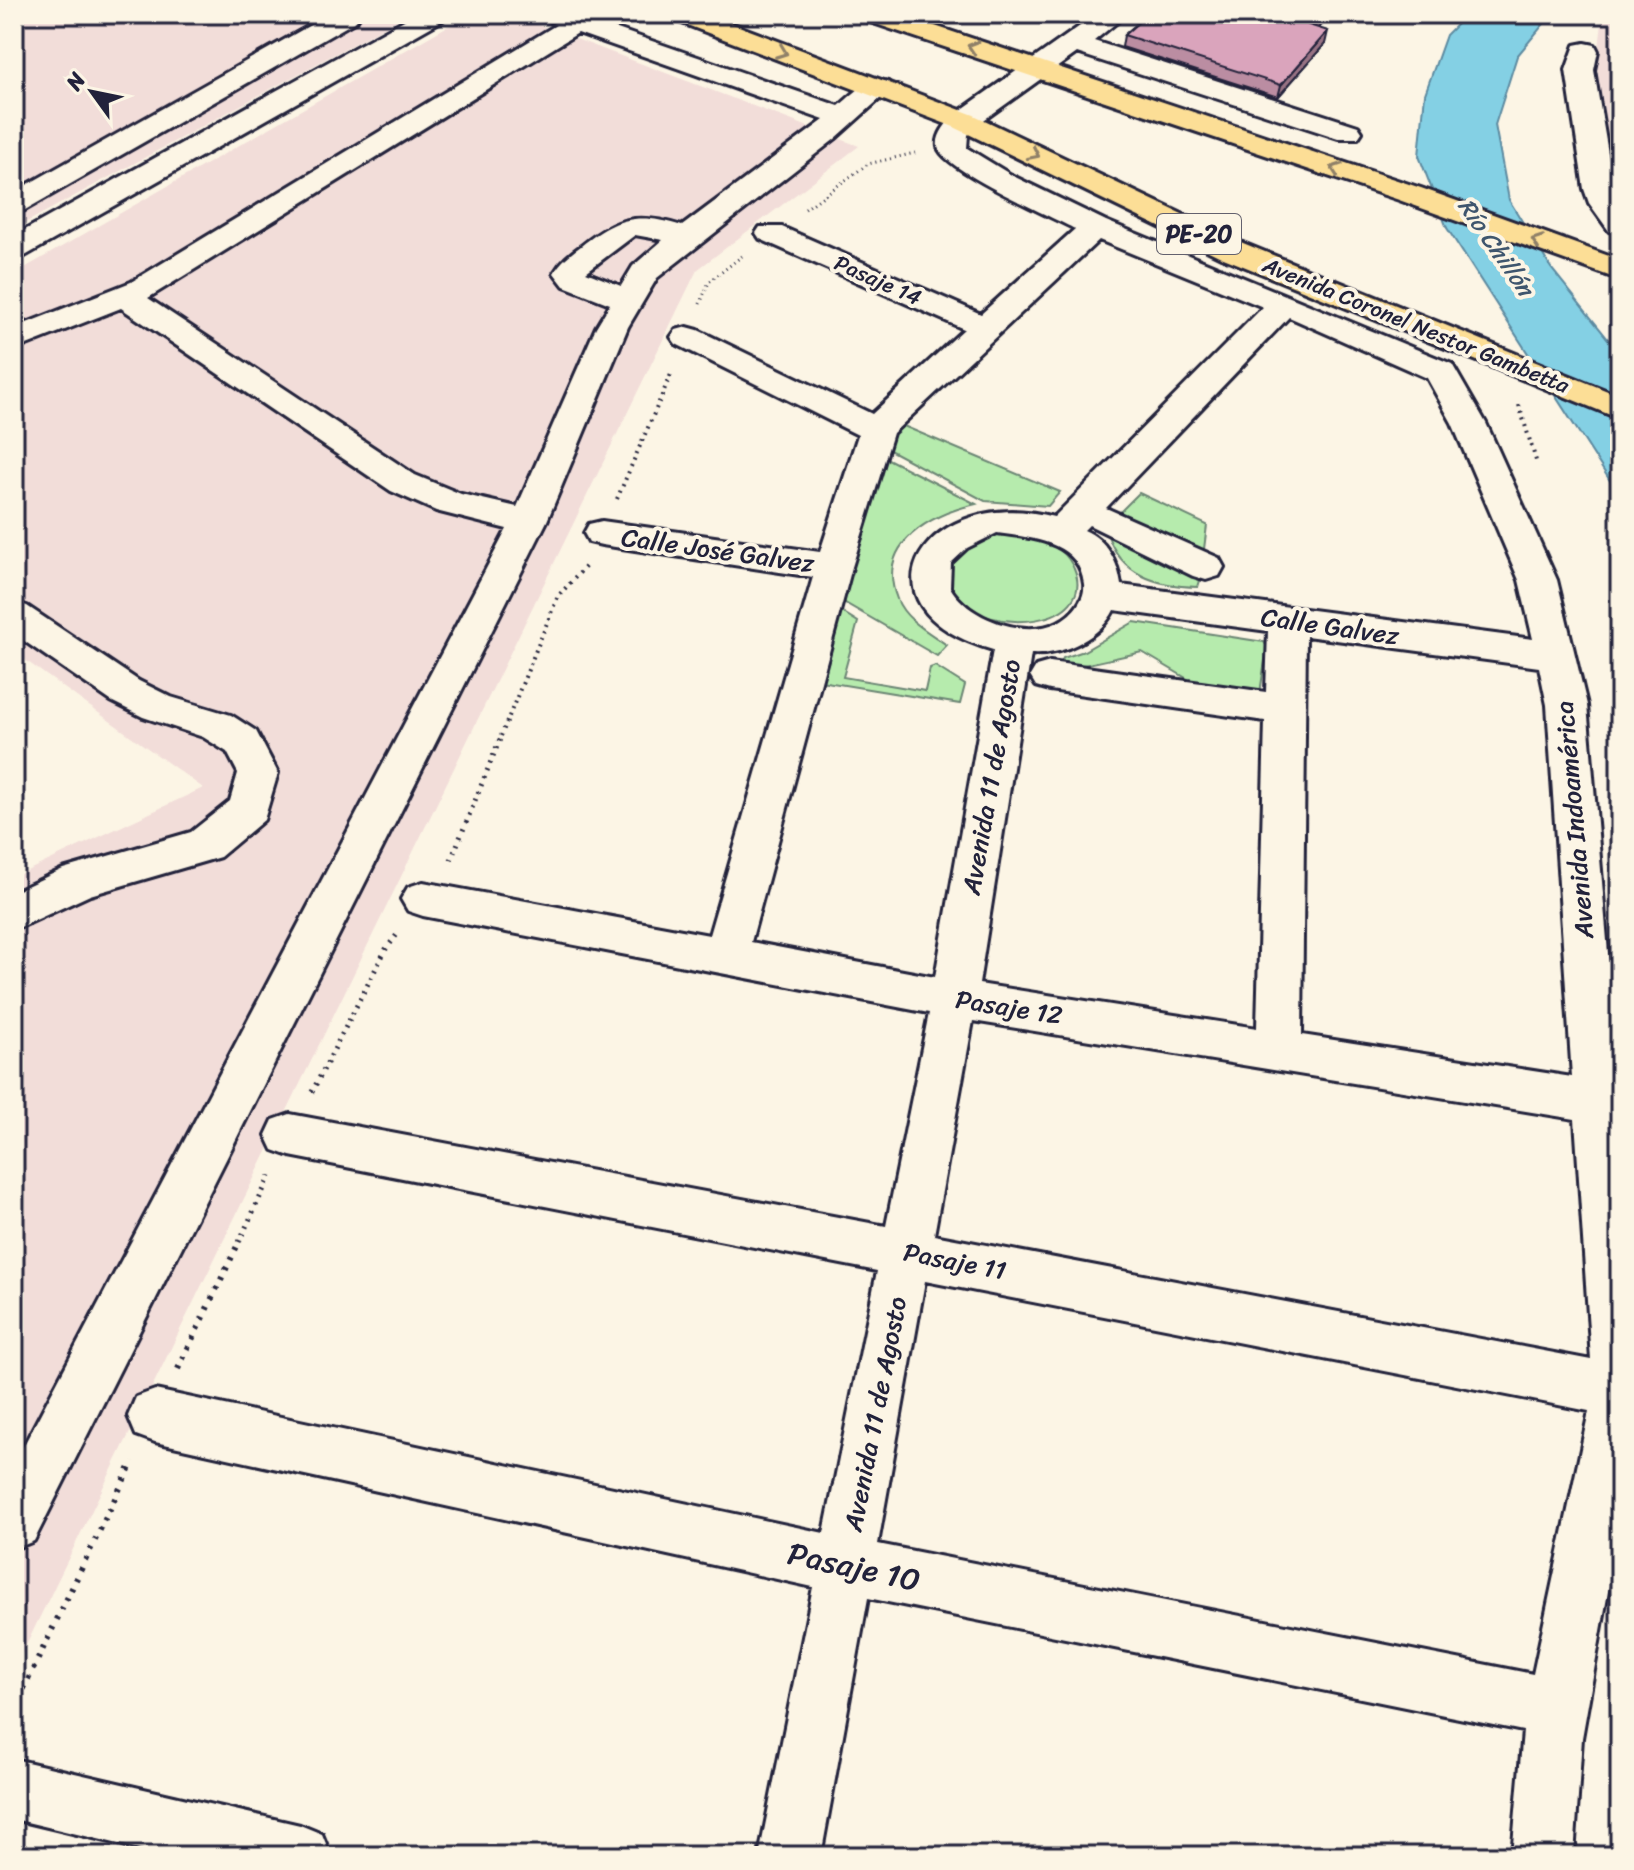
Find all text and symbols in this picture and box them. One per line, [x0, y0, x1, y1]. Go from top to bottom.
one-way arrow [967, 41, 981, 57]
one-way arrow [774, 42, 788, 59]
north arrow [52, 52, 132, 132]
text: N [55, 64, 97, 99]
one-way arrow [1026, 145, 1041, 160]
one-way arrow [1329, 163, 1343, 179]
water label: Río Chillón [1447, 189, 1547, 308]
road number: PE-20 [1157, 214, 1241, 254]
one-way arrow [1531, 234, 1545, 250]
street label: Pasaje 14 [828, 243, 928, 317]
street label: Avenida Coronel Nestor Gambetta [1256, 245, 1576, 405]
street label: Calle José Galvez [618, 514, 818, 586]
street label: Calle Galvez [1258, 594, 1403, 659]
street label: Avenida 11 de Agosto [947, 655, 1034, 899]
street label: Avenida Indoamérica [1541, 699, 1607, 942]
street label: Pasaje 12 [952, 976, 1066, 1038]
street label: Pasaje 11 [900, 1229, 1010, 1293]
street label: Avenida 11 de Agosto [829, 1292, 920, 1536]
street label: Pasaje 10 [782, 1525, 926, 1609]

